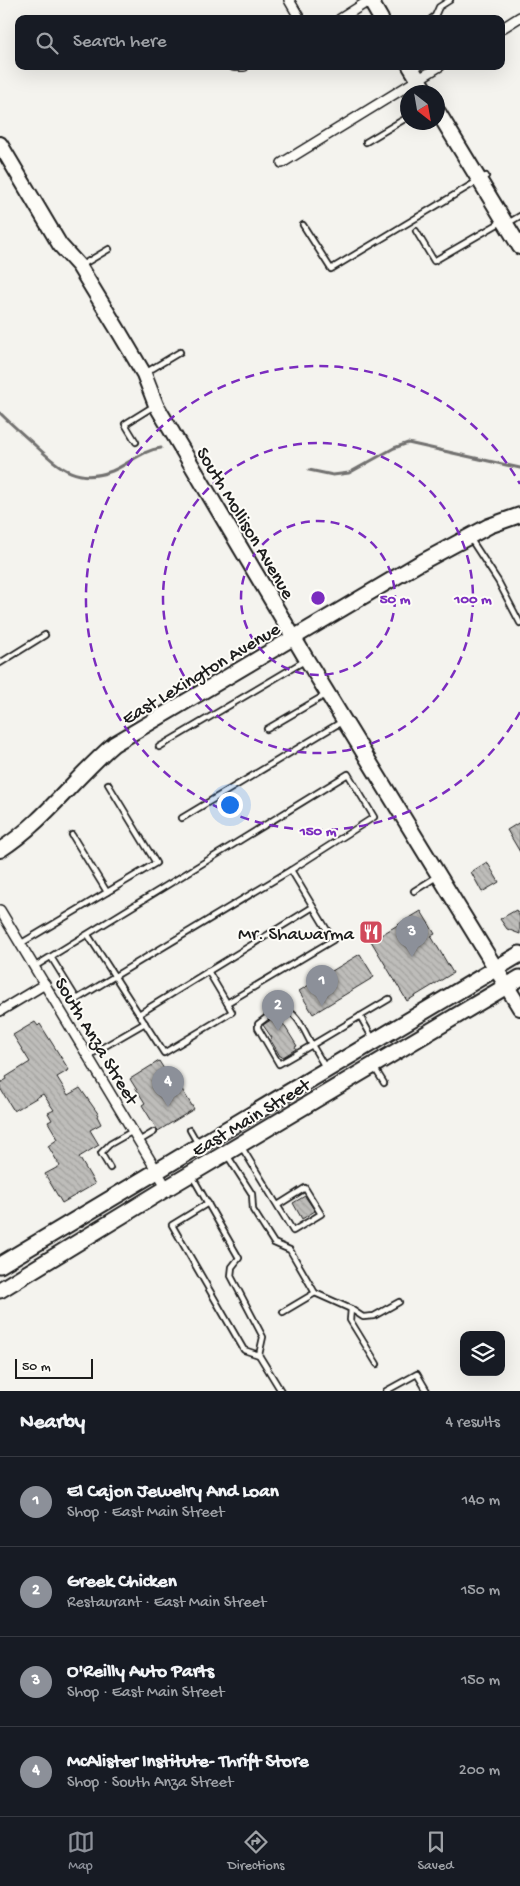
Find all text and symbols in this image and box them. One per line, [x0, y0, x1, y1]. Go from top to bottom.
search box [15, 15, 505, 70]
icon: search [33, 29, 61, 57]
text: Search here [73, 31, 167, 54]
north arrow [400, 85, 445, 130]
street label: South Mollison Avenue [190, 444, 299, 604]
centre of rings [309, 589, 327, 607]
text: 50 m [380, 591, 411, 609]
text: 100 m [453, 591, 492, 609]
street label: East Lexington Avenue [118, 619, 285, 731]
your location [217, 792, 243, 818]
text: 150 m [299, 823, 337, 841]
pin: 3 [396, 916, 428, 957]
restaurant icon: Mr. Shawarma [358, 919, 384, 945]
place label: Mr. Shawarma [238, 924, 355, 947]
pin: 1 [306, 965, 338, 1006]
street label: South Anza Street [48, 974, 143, 1112]
pin: 2 [262, 990, 294, 1031]
pin: 4 [152, 1066, 184, 1107]
street label: East Main Street [189, 1074, 317, 1163]
map controls [460, 1331, 505, 1376]
button: layers [460, 1331, 505, 1376]
scale bar [15, 1356, 92, 1379]
text: 50 m [22, 1359, 51, 1376]
text: Nearby [20, 1411, 85, 1436]
text: 4 results [445, 1414, 500, 1433]
text: El Cajon Jewelry And Loan [67, 1481, 279, 1504]
text: 1 [33, 1492, 39, 1511]
text: 140 m [462, 1492, 500, 1511]
text: Shop · East Main Street [67, 1504, 224, 1523]
text: Greek Chicken [67, 1571, 177, 1594]
text: 2 [32, 1582, 40, 1601]
text: 150 m [461, 1582, 500, 1601]
text: Restaurant · East Main Street [67, 1594, 266, 1613]
text: O'Reilly Auto Parts [67, 1661, 214, 1684]
text: 3 [32, 1672, 40, 1691]
text: 150 m [461, 1672, 500, 1691]
text: Shop · East Main Street [67, 1684, 224, 1703]
text: McAlister Institute- Thrift Store [67, 1751, 309, 1774]
text: 4 [32, 1762, 40, 1781]
text: 200 m [459, 1762, 500, 1781]
text: Shop · South Anza Street [67, 1774, 233, 1793]
tab: Map [67, 1828, 95, 1875]
tab: Directions [228, 1828, 285, 1875]
tab: Saved [418, 1828, 453, 1875]

